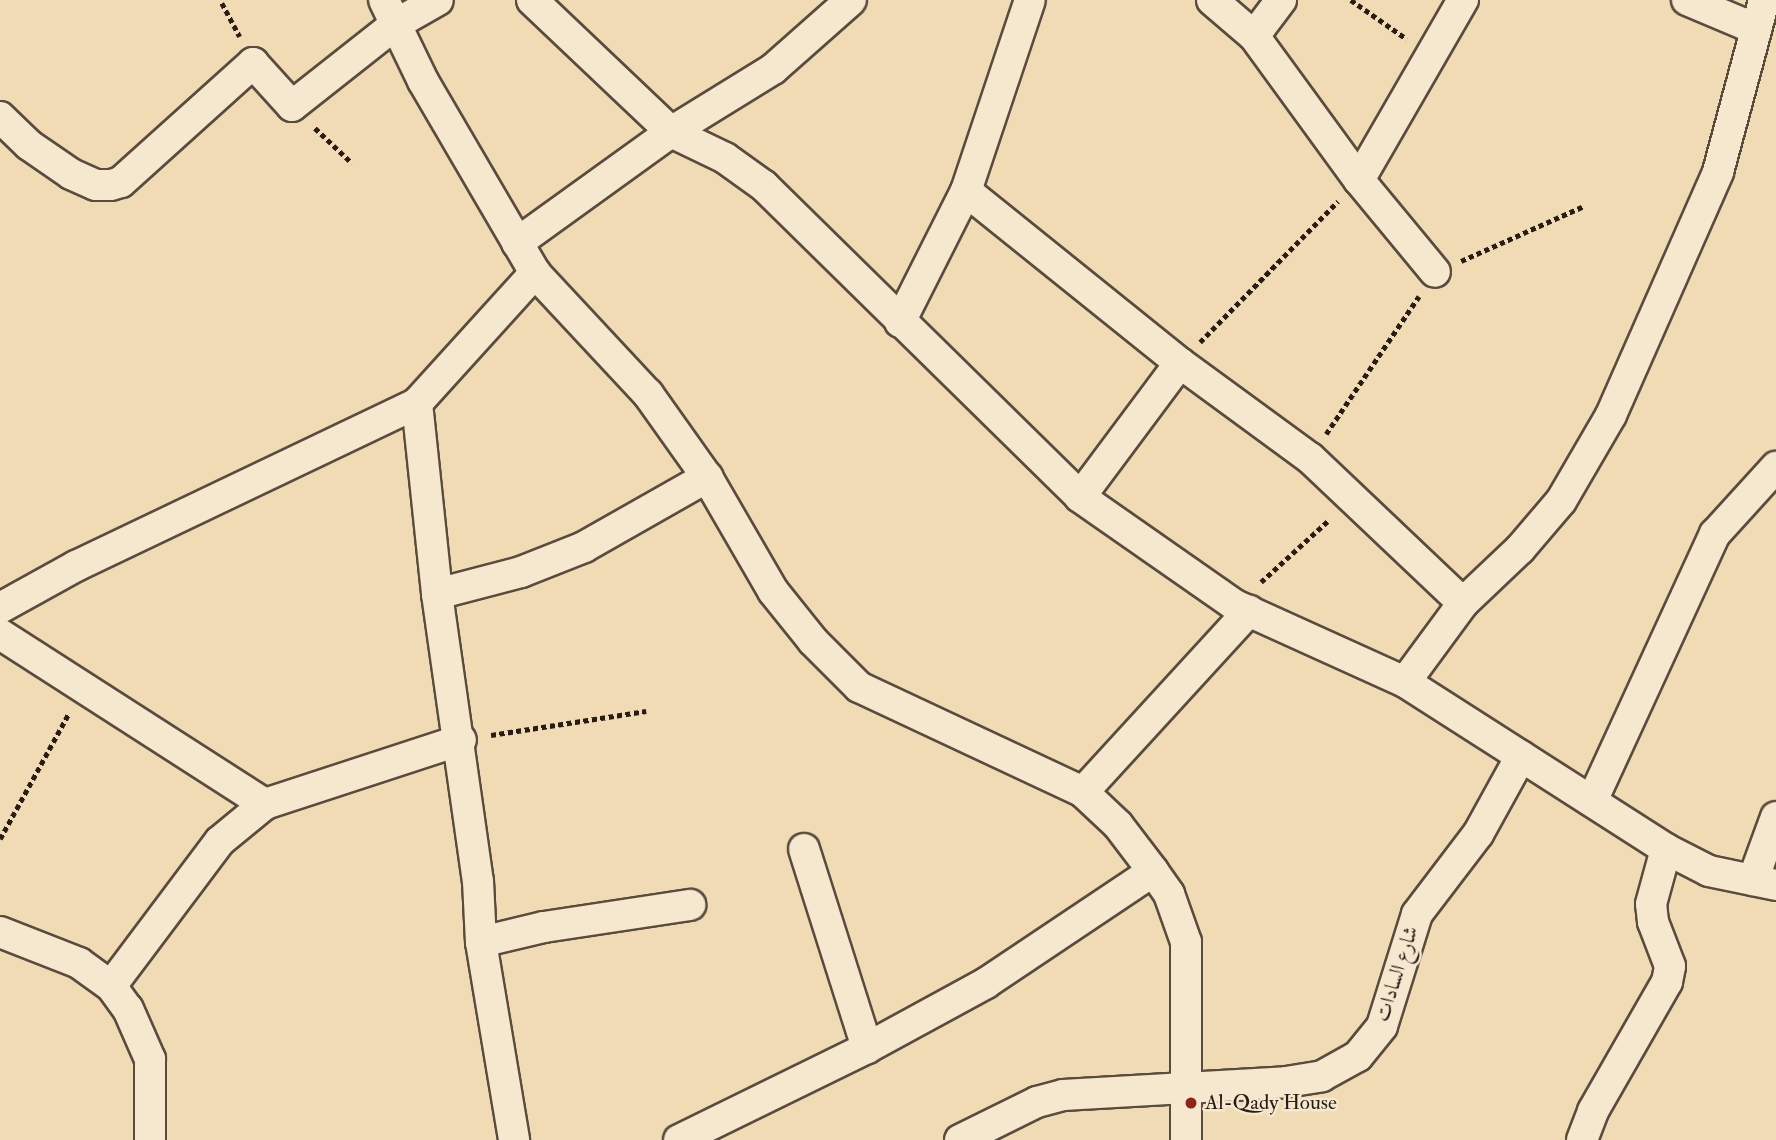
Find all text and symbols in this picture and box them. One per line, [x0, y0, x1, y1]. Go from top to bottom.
street label: شارع السادات [1370, 923, 1424, 1025]
place label: Al-Qady House [1205, 1090, 1337, 1116]
marker: Al-Qady House [1183, 1095, 1199, 1111]

